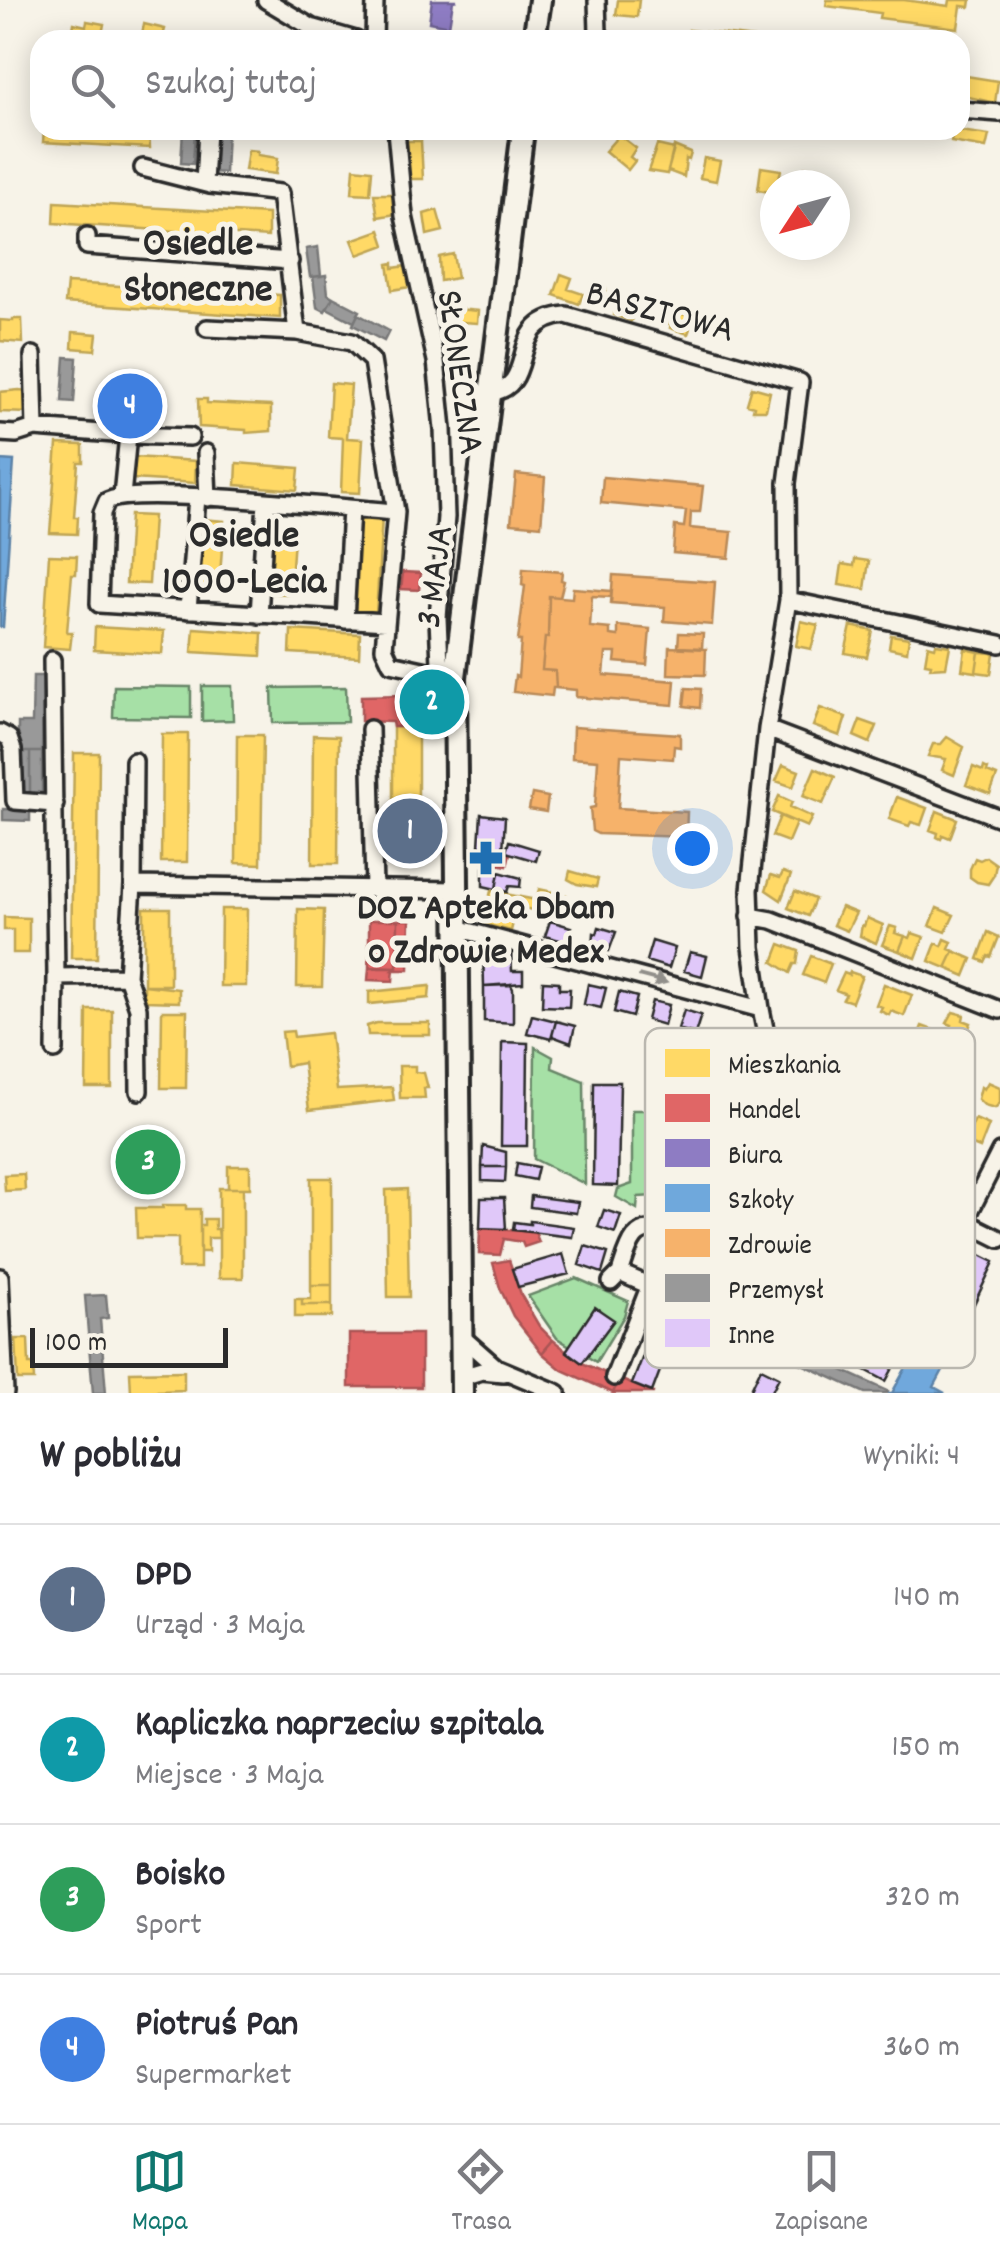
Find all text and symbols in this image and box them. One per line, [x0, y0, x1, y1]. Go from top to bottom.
search box [30, 30, 970, 140]
icon: search [65, 58, 120, 113]
text: Szukaj tutaj [145, 58, 317, 113]
north arrow [760, 170, 850, 260]
district label: Osiedle Słoneczne [124, 218, 273, 321]
street label: BASZTOWA [579, 268, 740, 361]
street label: SŁONECZNA [419, 287, 496, 459]
pin: 4 [98, 368, 162, 444]
district label: Osiedle 1000-Lecia [162, 510, 327, 613]
street label: 3 MAJA [404, 522, 471, 631]
pin: 2 [400, 664, 464, 740]
pin: 1 [378, 794, 442, 868]
your location [667, 823, 718, 874]
pharmacy icon: DOZ Apteka Dbam o Zdrowie Medex [467, 839, 505, 877]
place label: DOZ Apteka Dbam o Zdrowie Medex [357, 883, 615, 982]
one-way arrow [638, 972, 669, 988]
legend [645, 1028, 975, 1368]
text: Mieszkania [728, 1048, 841, 1088]
text: Handel [728, 1093, 801, 1133]
pin: 3 [116, 1124, 180, 1200]
text: Biura [728, 1138, 783, 1178]
text: Szkoły [728, 1183, 794, 1223]
text: Zdrowie [728, 1228, 812, 1268]
text: Przemysł [728, 1273, 824, 1313]
text: Inne [728, 1318, 775, 1358]
scale bar [30, 1323, 228, 1368]
text: 100 m [45, 1325, 107, 1365]
text: W pobliżu [40, 1428, 182, 1488]
text: Wyniki: 4 [863, 1435, 960, 1481]
text: DPD [135, 1549, 191, 1604]
text: 1 [69, 1576, 76, 1622]
text: 140 m [893, 1576, 960, 1622]
text: Urząd · 3 Maja [135, 1604, 304, 1650]
text: Kapliczka naprzeciw szpitala [135, 1699, 543, 1754]
text: 2 [66, 1726, 79, 1772]
text: 150 m [891, 1726, 960, 1772]
text: Miejsce · 3 Maja [135, 1754, 323, 1800]
text: Boisko [135, 1849, 225, 1904]
text: 3 [65, 1876, 80, 1922]
text: 320 m [885, 1876, 960, 1922]
text: Sport [135, 1904, 202, 1950]
text: Piotruś Pan [135, 1999, 298, 2054]
text: 4 [66, 2026, 79, 2072]
text: 360 m [883, 2026, 960, 2072]
text: Supermarket [135, 2054, 291, 2100]
tab: Mapa [132, 2144, 187, 2244]
tab: Trasa [451, 2144, 511, 2244]
tab: Zapisane [774, 2144, 868, 2244]

